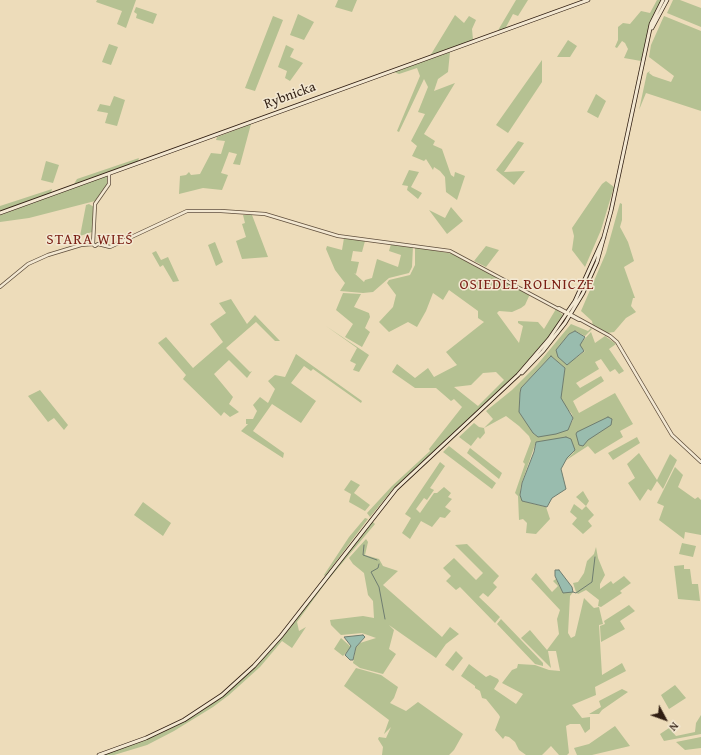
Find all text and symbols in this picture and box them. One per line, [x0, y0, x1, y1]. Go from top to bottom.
street label: Rybnicka [262, 79, 318, 113]
district label: STARA WIEŚ [46, 231, 134, 249]
district label: OSIEDLE ROLNICZE [459, 276, 595, 294]
north arrow [645, 699, 685, 739]
text: N [666, 719, 683, 735]

